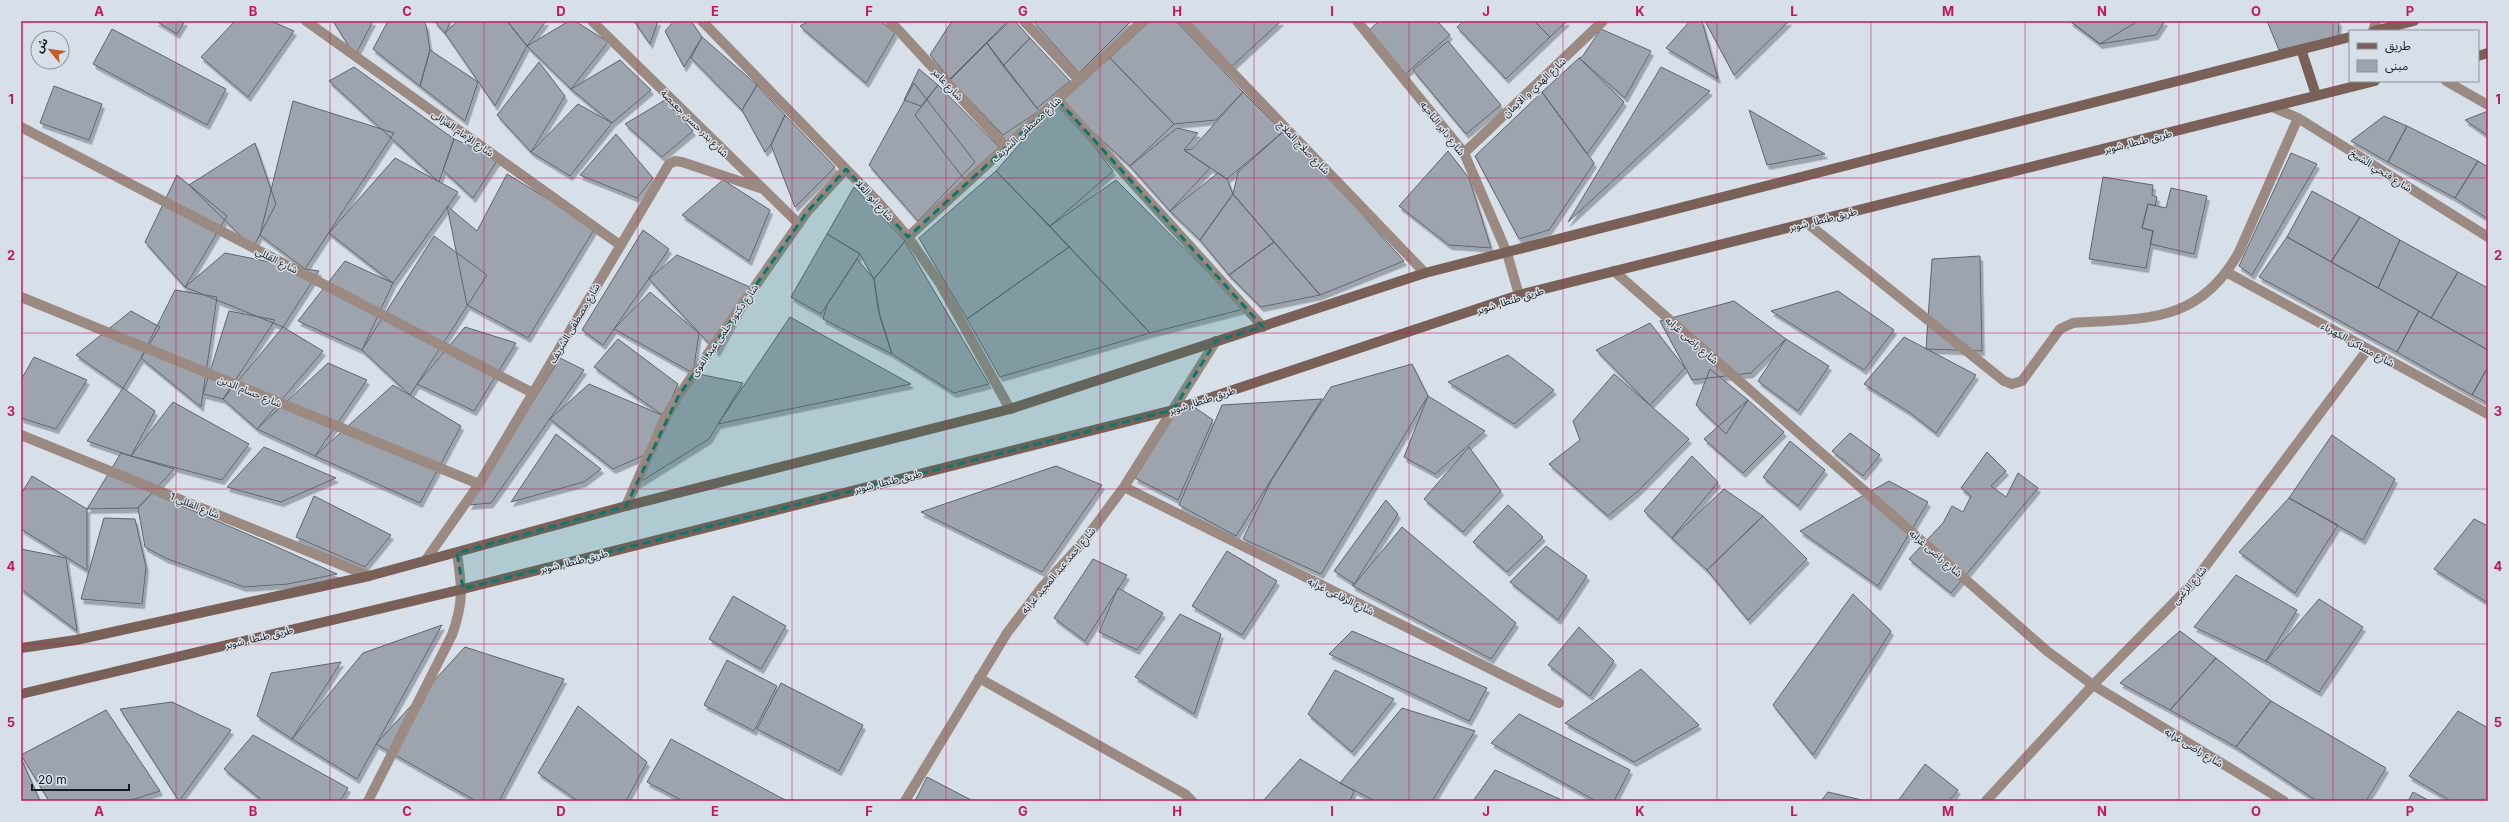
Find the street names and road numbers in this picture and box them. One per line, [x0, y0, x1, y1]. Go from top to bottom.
street label: شارع الهدي و الايمان [1500, 55, 1570, 121]
street label: شارع عامر [928, 65, 966, 104]
street label: شارع بدر حسن جعيصة [657, 87, 731, 161]
street label: شارع مصطفى الشريف [989, 94, 1065, 166]
street label: شارع داير الناحيه [1417, 99, 1468, 159]
street label: شارع الإمام الغزالى [428, 107, 496, 161]
street label: شارع صلاح الملاح [1274, 118, 1333, 178]
street label: طريق طنطا, شوبر [2102, 127, 2174, 156]
street label: شارع فتحي الشيخ [2347, 146, 2414, 196]
street label: شارع ابو العلا [852, 177, 897, 224]
street label: طريق طنطا, شوبر [1787, 205, 1859, 234]
street label: شارع القللي [253, 244, 300, 278]
street label: شارع مصطفى الشريف [546, 281, 604, 366]
street label: شارع دكتور حلمى عبد القوى [688, 281, 762, 380]
street label: طريق طنطا, شوبر [1474, 284, 1545, 317]
street label: شارع راضى غرابه [1662, 314, 1721, 368]
street label: شارع مساكن الكهرباء [2318, 319, 2397, 371]
street label: شارع حسام الدين [215, 373, 284, 412]
street label: طريق طنطا, شوبر [1166, 383, 1237, 418]
street label: طريق طنطا, شوبر [852, 467, 924, 496]
street label: شارع القللي 1 [168, 490, 222, 523]
street label: شارع احمد عبد المجيد غرابه [1018, 524, 1099, 617]
street label: شارع راضى غرابه [1906, 527, 1965, 581]
street label: طريق طنطا, شوبر [538, 547, 610, 576]
street label: شارع الزغبى [2169, 563, 2210, 608]
street label: شارع الرفاعى غرابه [1305, 575, 1376, 619]
street label: طريق طنطا, شوبر [223, 623, 295, 652]
street label: شارع راضى غرابه [2162, 725, 2225, 771]

